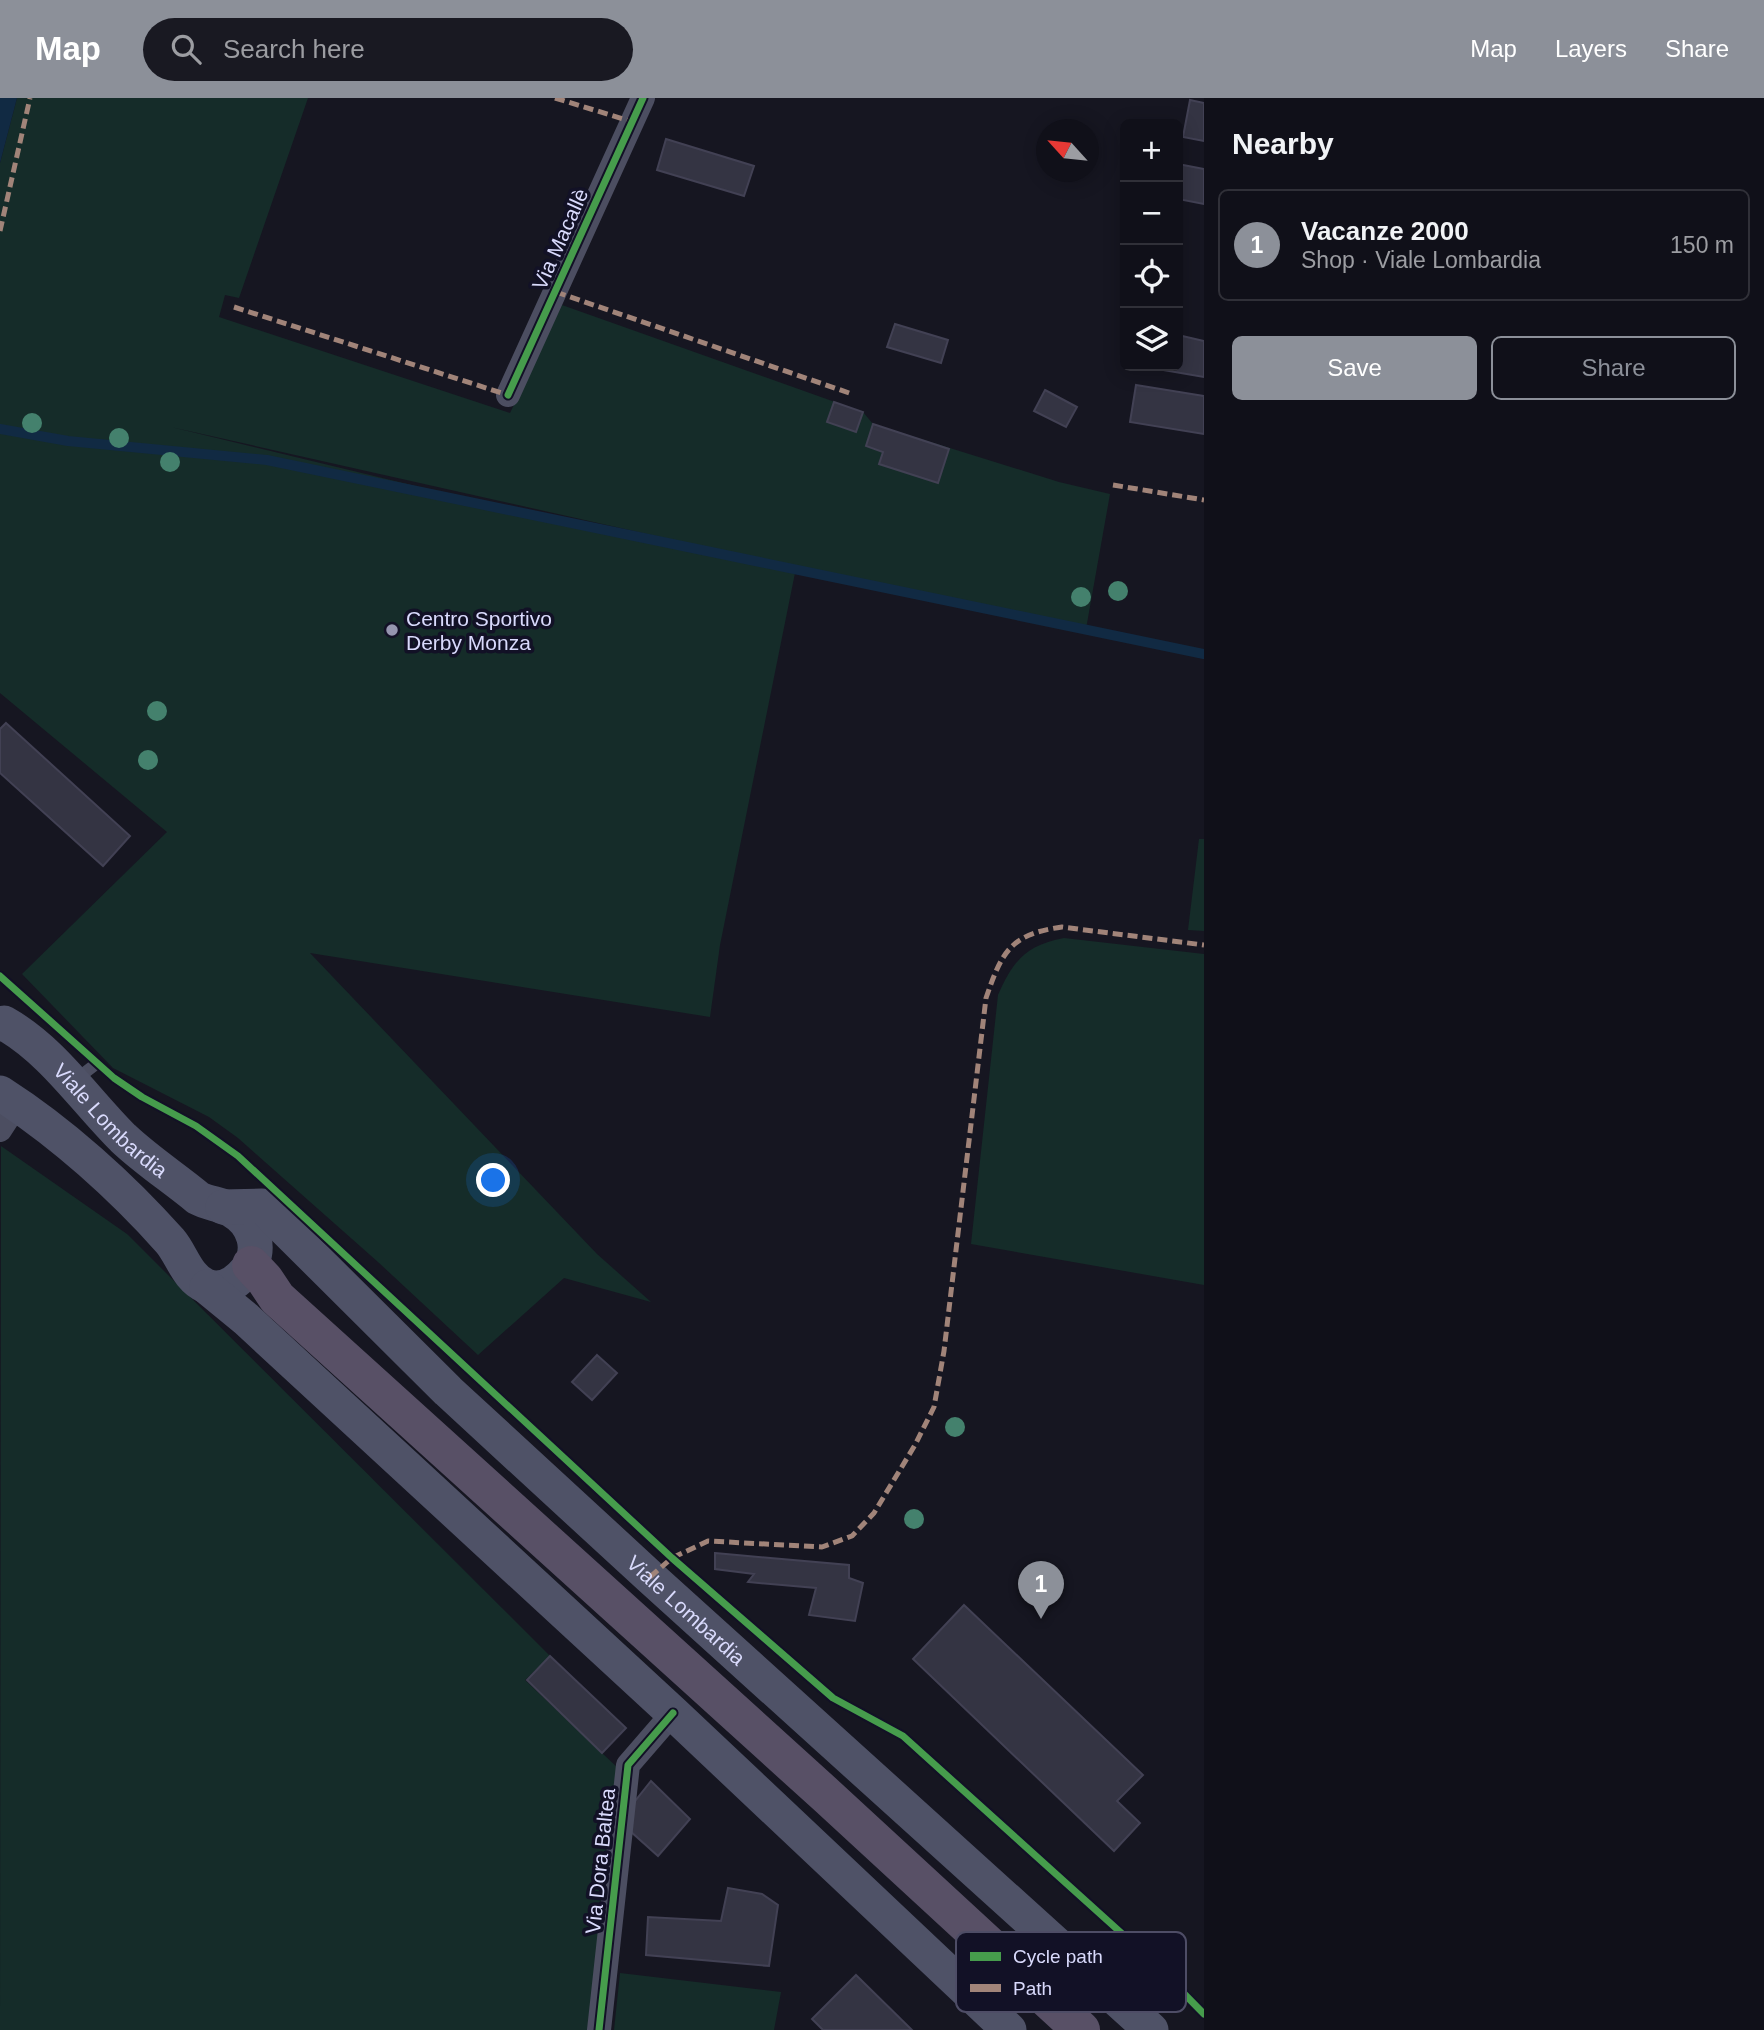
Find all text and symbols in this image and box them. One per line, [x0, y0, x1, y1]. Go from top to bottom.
search box [143, 18, 633, 81]
text: Map [35, 30, 101, 67]
icon: search [167, 30, 205, 68]
text: Search here [223, 34, 365, 64]
text: Map [1470, 35, 1517, 62]
text: Layers [1555, 35, 1627, 62]
text: Share [1665, 35, 1729, 62]
north arrow [1036, 119, 1099, 182]
map controls [1120, 119, 1183, 371]
button: + [1120, 119, 1183, 182]
text: Nearby [1232, 127, 1334, 160]
button: − [1120, 182, 1183, 245]
street label: Via Macallè [527, 185, 593, 293]
text: Vacanze 2000 [1301, 216, 1469, 246]
text: 1 [1251, 232, 1263, 258]
text: 150 m [1670, 232, 1734, 258]
button: locate [1120, 245, 1183, 308]
text: Shop · Viale Lombardia [1301, 247, 1541, 273]
button: layers [1120, 308, 1183, 371]
button: Save [1232, 336, 1477, 400]
button: Share [1491, 336, 1736, 400]
place label: Centro Sportivo Derby Monza [406, 607, 552, 654]
marker: Centro Sportivo Derby Monza [384, 622, 400, 638]
street label: Viale Lombardia [49, 1058, 172, 1182]
your location [476, 1163, 510, 1197]
street label: Viale Lombardia [623, 1550, 751, 1669]
pin: 1 [1018, 1561, 1064, 1619]
street label: Via Dora Baltea [581, 1787, 619, 1935]
legend [956, 1932, 1186, 2012]
text: Cycle path [1013, 1946, 1103, 1967]
text: Path [1013, 1978, 1052, 1999]

